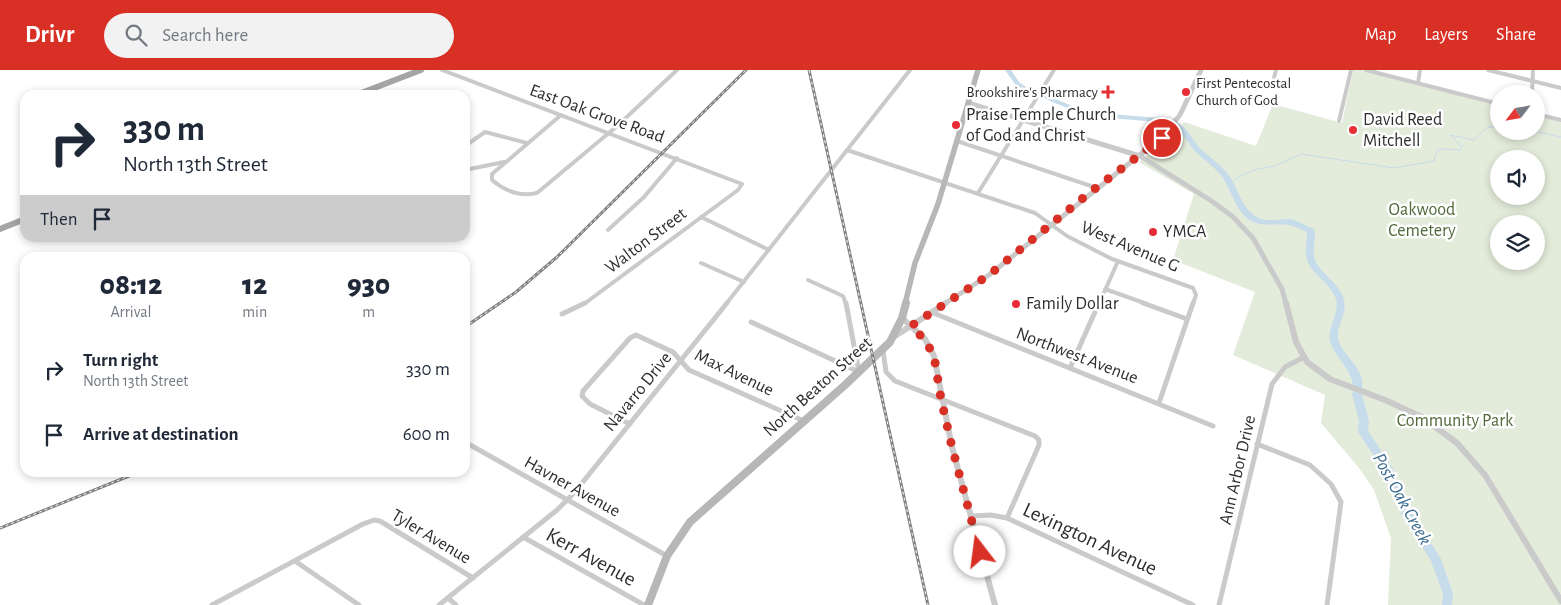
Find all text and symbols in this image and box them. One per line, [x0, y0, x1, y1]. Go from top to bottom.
search box [104, 13, 454, 58]
icon: search [122, 21, 150, 49]
text: Drivr [25, 23, 74, 47]
text: Search here [162, 26, 248, 45]
text: Map [1365, 26, 1396, 44]
text: Layers [1424, 26, 1468, 44]
text: Share [1496, 26, 1536, 44]
place label: First Pentecostal Church of God [1196, 76, 1291, 108]
street label: East Oak Grove Road [527, 81, 667, 147]
place label: Brookshire's Pharmacy [966, 85, 1099, 100]
north arrow [1490, 85, 1545, 140]
map controls [1490, 85, 1545, 270]
marker: Brookshire's Pharmacy [1102, 86, 1114, 98]
marker: First Pentecostal Church of God [1180, 86, 1192, 98]
place label: Praise Temple Church of God and Christ [966, 106, 1116, 145]
icon: right [40, 110, 105, 175]
place label: David Reed Mitchell [1363, 111, 1442, 150]
text: 330 m [123, 112, 205, 147]
pin [1141, 117, 1183, 159]
marker: Praise Temple Church of God and Christ [950, 119, 962, 131]
icon: arrive [1148, 124, 1176, 152]
marker: David Reed Mitchell [1347, 124, 1359, 136]
button: sound [1490, 150, 1545, 205]
text: North 13th Street [123, 153, 268, 175]
park label: Oakwood Cemetery [1388, 201, 1456, 240]
icon: arrive [88, 205, 116, 233]
street label: Walton Street [602, 205, 690, 277]
text: Then [40, 210, 78, 229]
button: layers [1490, 215, 1545, 270]
street label: West Avenue G [1078, 218, 1182, 276]
place label: YMCA [1163, 223, 1207, 241]
marker: YMCA [1147, 226, 1159, 238]
text: 08:12 [100, 270, 162, 300]
text: 12 [242, 270, 267, 300]
text: 930 [347, 270, 390, 300]
place label: Family Dollar [1026, 295, 1119, 313]
marker: Family Dollar [1010, 298, 1022, 310]
text: Arrival [110, 304, 152, 320]
text: min [242, 304, 267, 320]
text: m [362, 304, 375, 320]
street label: Northwest Avenue [1013, 324, 1141, 388]
street label: North Beaton Street [760, 334, 876, 440]
street label: Max Avenue [692, 346, 776, 400]
street label: Navarro Drive [601, 349, 675, 435]
text: Turn right [83, 351, 158, 370]
icon: right [40, 356, 68, 384]
text: 330 m [406, 360, 450, 379]
text: North 13th Street [83, 373, 188, 389]
park label: Community Park [1397, 412, 1514, 430]
street label: Ann Arbor Drive [1217, 414, 1259, 526]
icon: arrive [40, 421, 68, 449]
text: Arrive at destination [83, 425, 239, 444]
text: 600 m [403, 425, 450, 444]
water label: Post Oak Creek [1369, 450, 1435, 548]
street label: Havner Avenue [521, 453, 623, 521]
street label: Lexington Avenue [1020, 499, 1160, 579]
street label: Tyler Avenue [388, 506, 474, 568]
street label: Kerr Avenue [543, 524, 639, 590]
position arrow [953, 525, 1005, 577]

